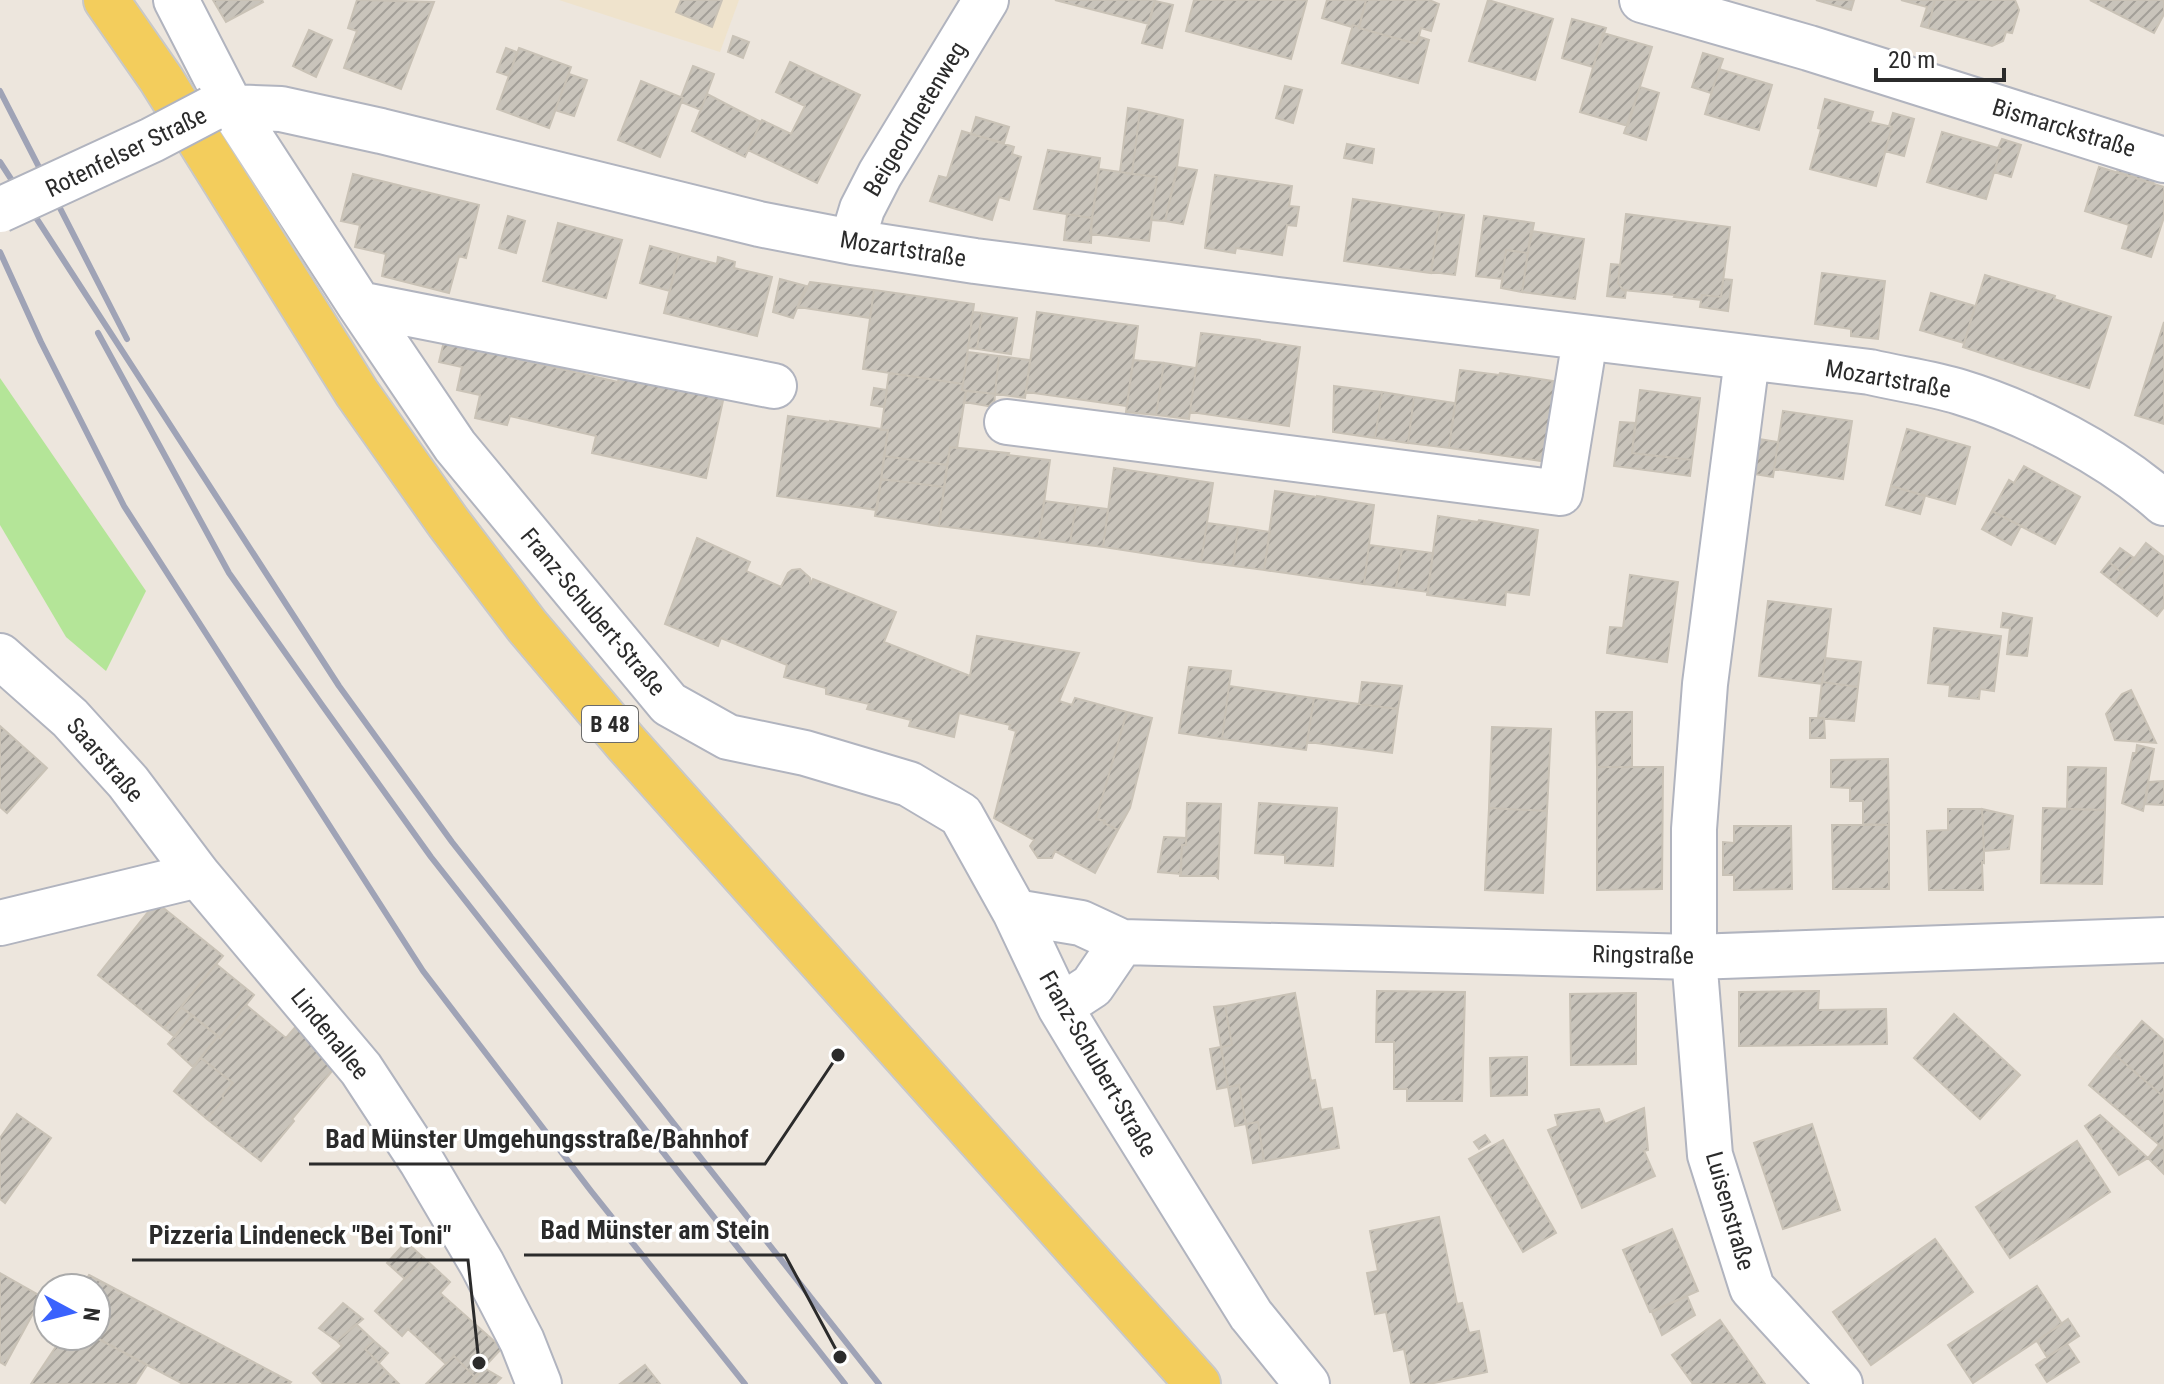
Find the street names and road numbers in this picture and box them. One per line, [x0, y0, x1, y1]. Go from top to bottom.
street label: Beigeordnetenweg [858, 37, 972, 201]
street label: Bismarckstraße [1989, 93, 2139, 163]
street label: Rotenfelser Straße [41, 101, 211, 203]
street label: Mozartstraße [838, 225, 968, 273]
street label: Mozartstraße [1823, 354, 1953, 404]
street label: Franz-Schubert-Straße [515, 523, 671, 701]
road number: B 48 [582, 706, 638, 742]
street label: Saarstraße [61, 712, 149, 808]
street label: Ringstraße [1592, 940, 1694, 970]
street label: Franz-Schubert-Straße [1033, 966, 1163, 1162]
street label: Lindenallee [285, 983, 375, 1085]
street label: Luisenstraße [1700, 1149, 1760, 1273]

